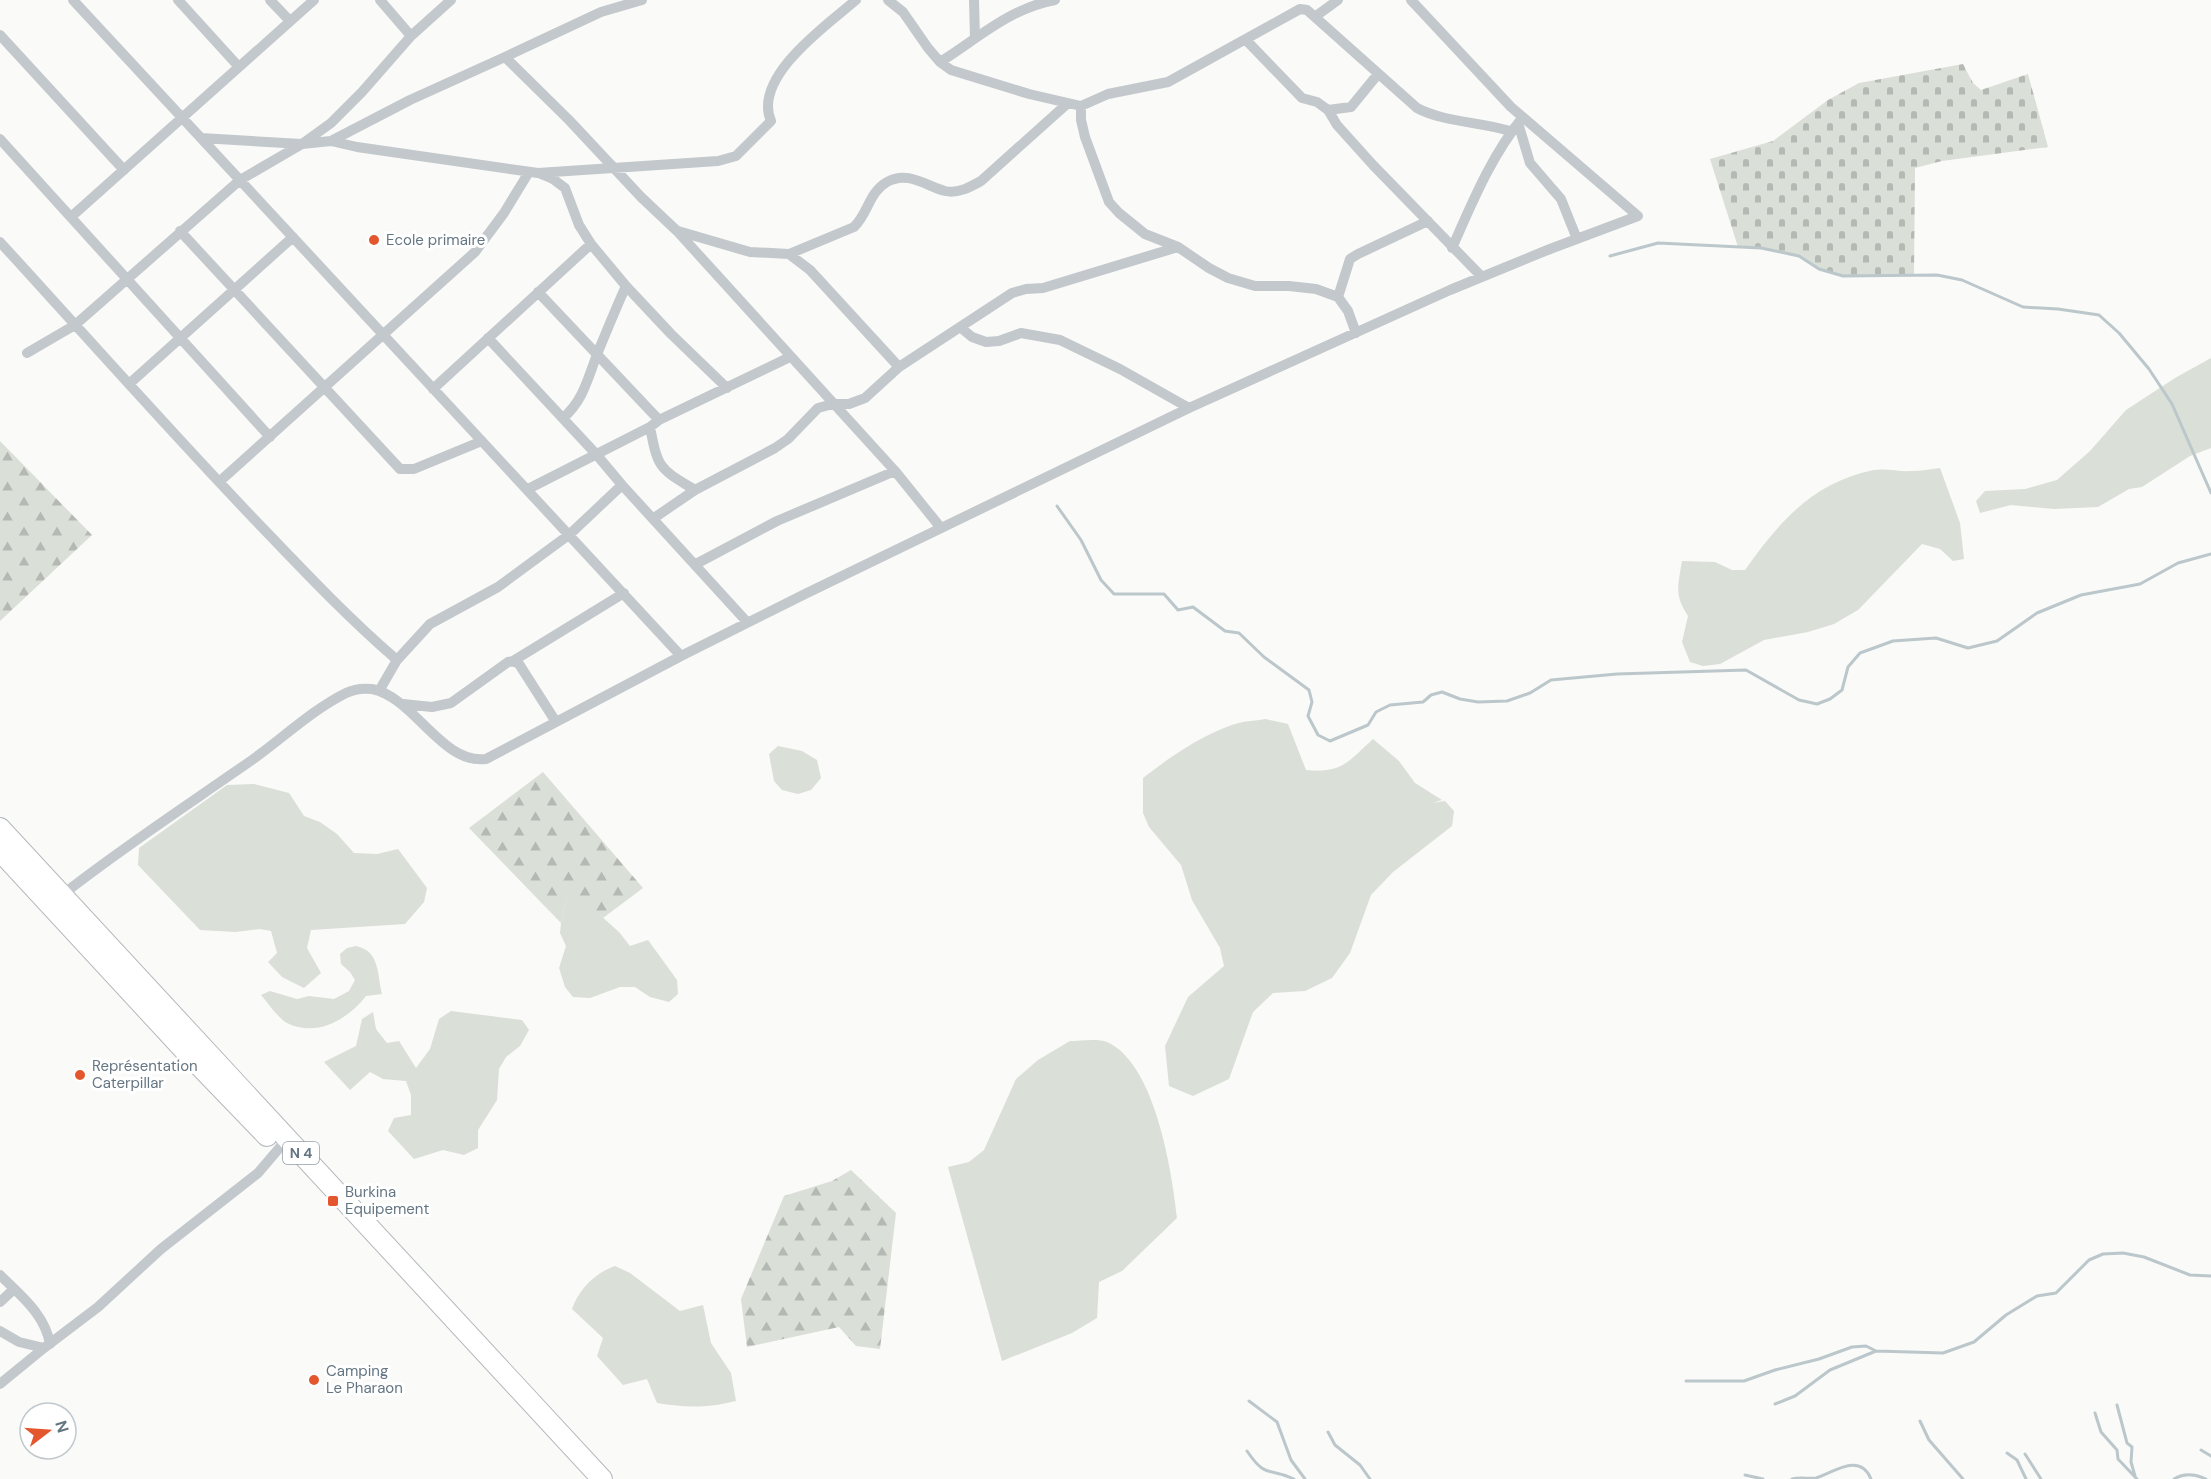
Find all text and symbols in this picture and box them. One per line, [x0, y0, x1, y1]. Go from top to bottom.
place label: Ecole primaire [386, 230, 485, 250]
marker: Ecole primaire [367, 233, 381, 247]
place label: Représentation Caterpillar [92, 1056, 198, 1093]
marker: Représentation Caterpillar [73, 1068, 87, 1082]
road number: N 4 [283, 1142, 319, 1164]
place label: Burkina Equipement [345, 1182, 429, 1219]
marker: Burkina Equipement [326, 1194, 340, 1208]
place label: Camping Le Pharaon [326, 1361, 403, 1398]
marker: Camping Le Pharaon [307, 1373, 321, 1387]
north arrow [18, 1401, 78, 1461]
text: N [50, 1418, 74, 1435]

